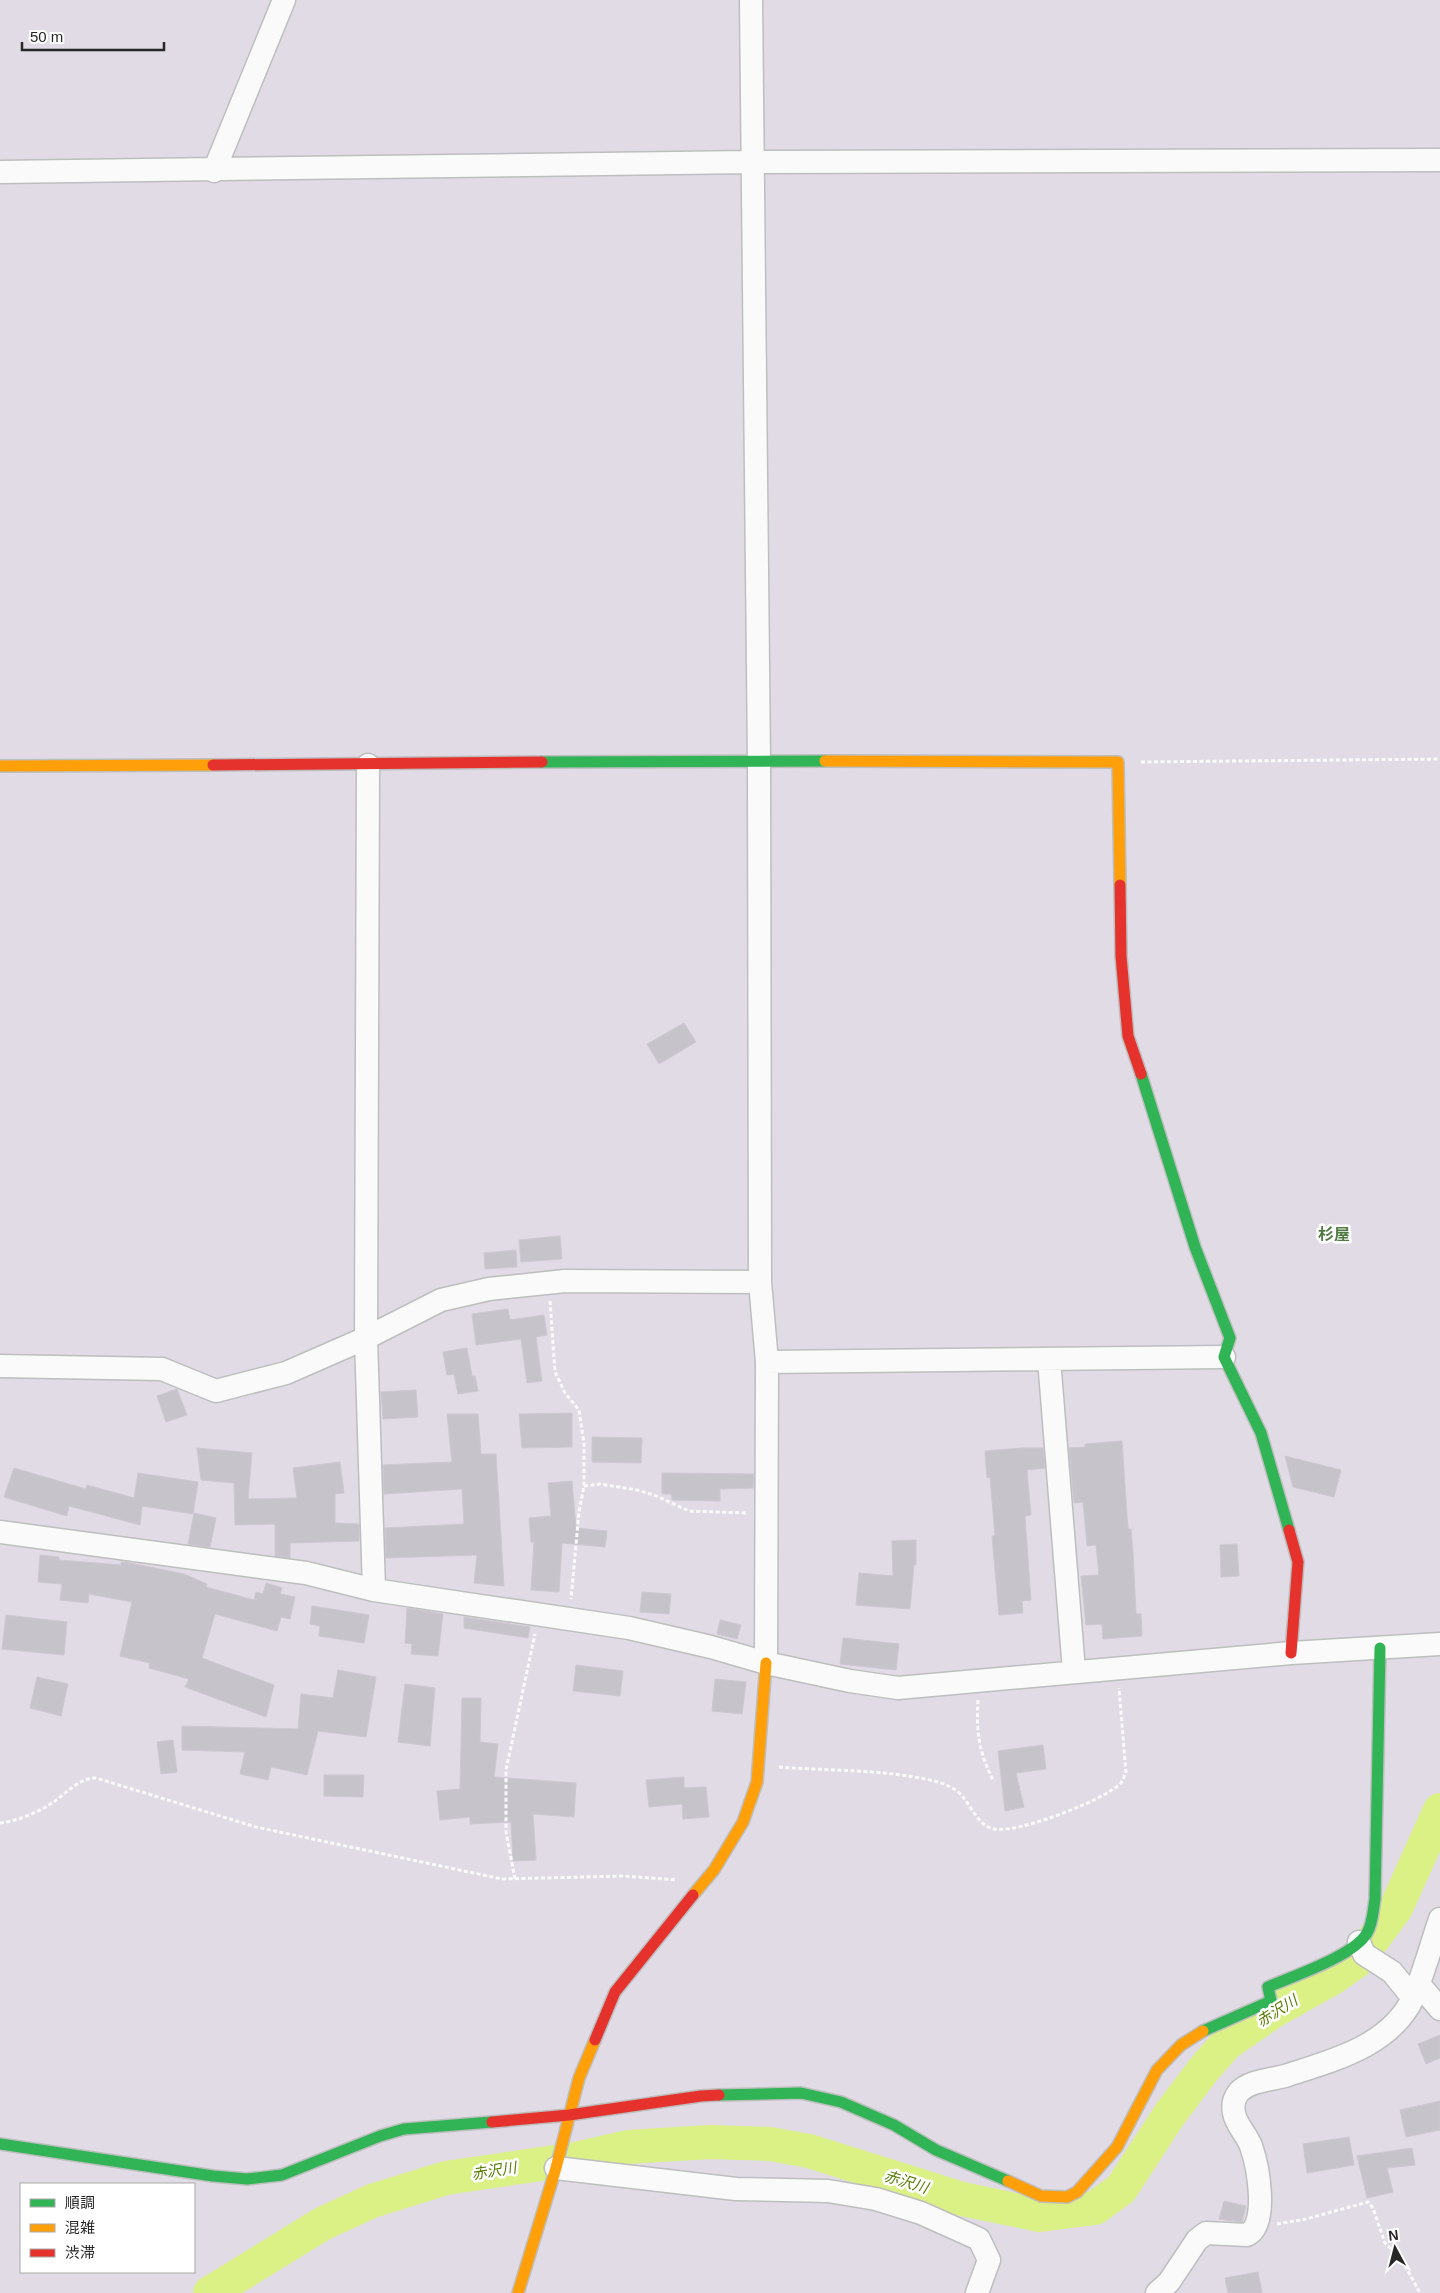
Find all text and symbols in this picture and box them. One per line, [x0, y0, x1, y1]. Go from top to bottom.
scale bar [22, 20, 165, 52]
text: 50 m [30, 28, 63, 45]
district label: 杉屋 [1318, 1226, 1350, 1243]
water label: 赤沢川 [1253, 1990, 1302, 2030]
water label: 赤沢川 [470, 2158, 519, 2182]
water label: 赤沢川 [882, 2167, 932, 2197]
legend [20, 2183, 195, 2273]
text: 順調 [65, 2194, 95, 2211]
text: 混雑 [65, 2219, 95, 2236]
north arrow [1370, 2223, 1420, 2273]
text: N [1387, 2227, 1399, 2244]
text: 渋滞 [65, 2244, 95, 2261]

